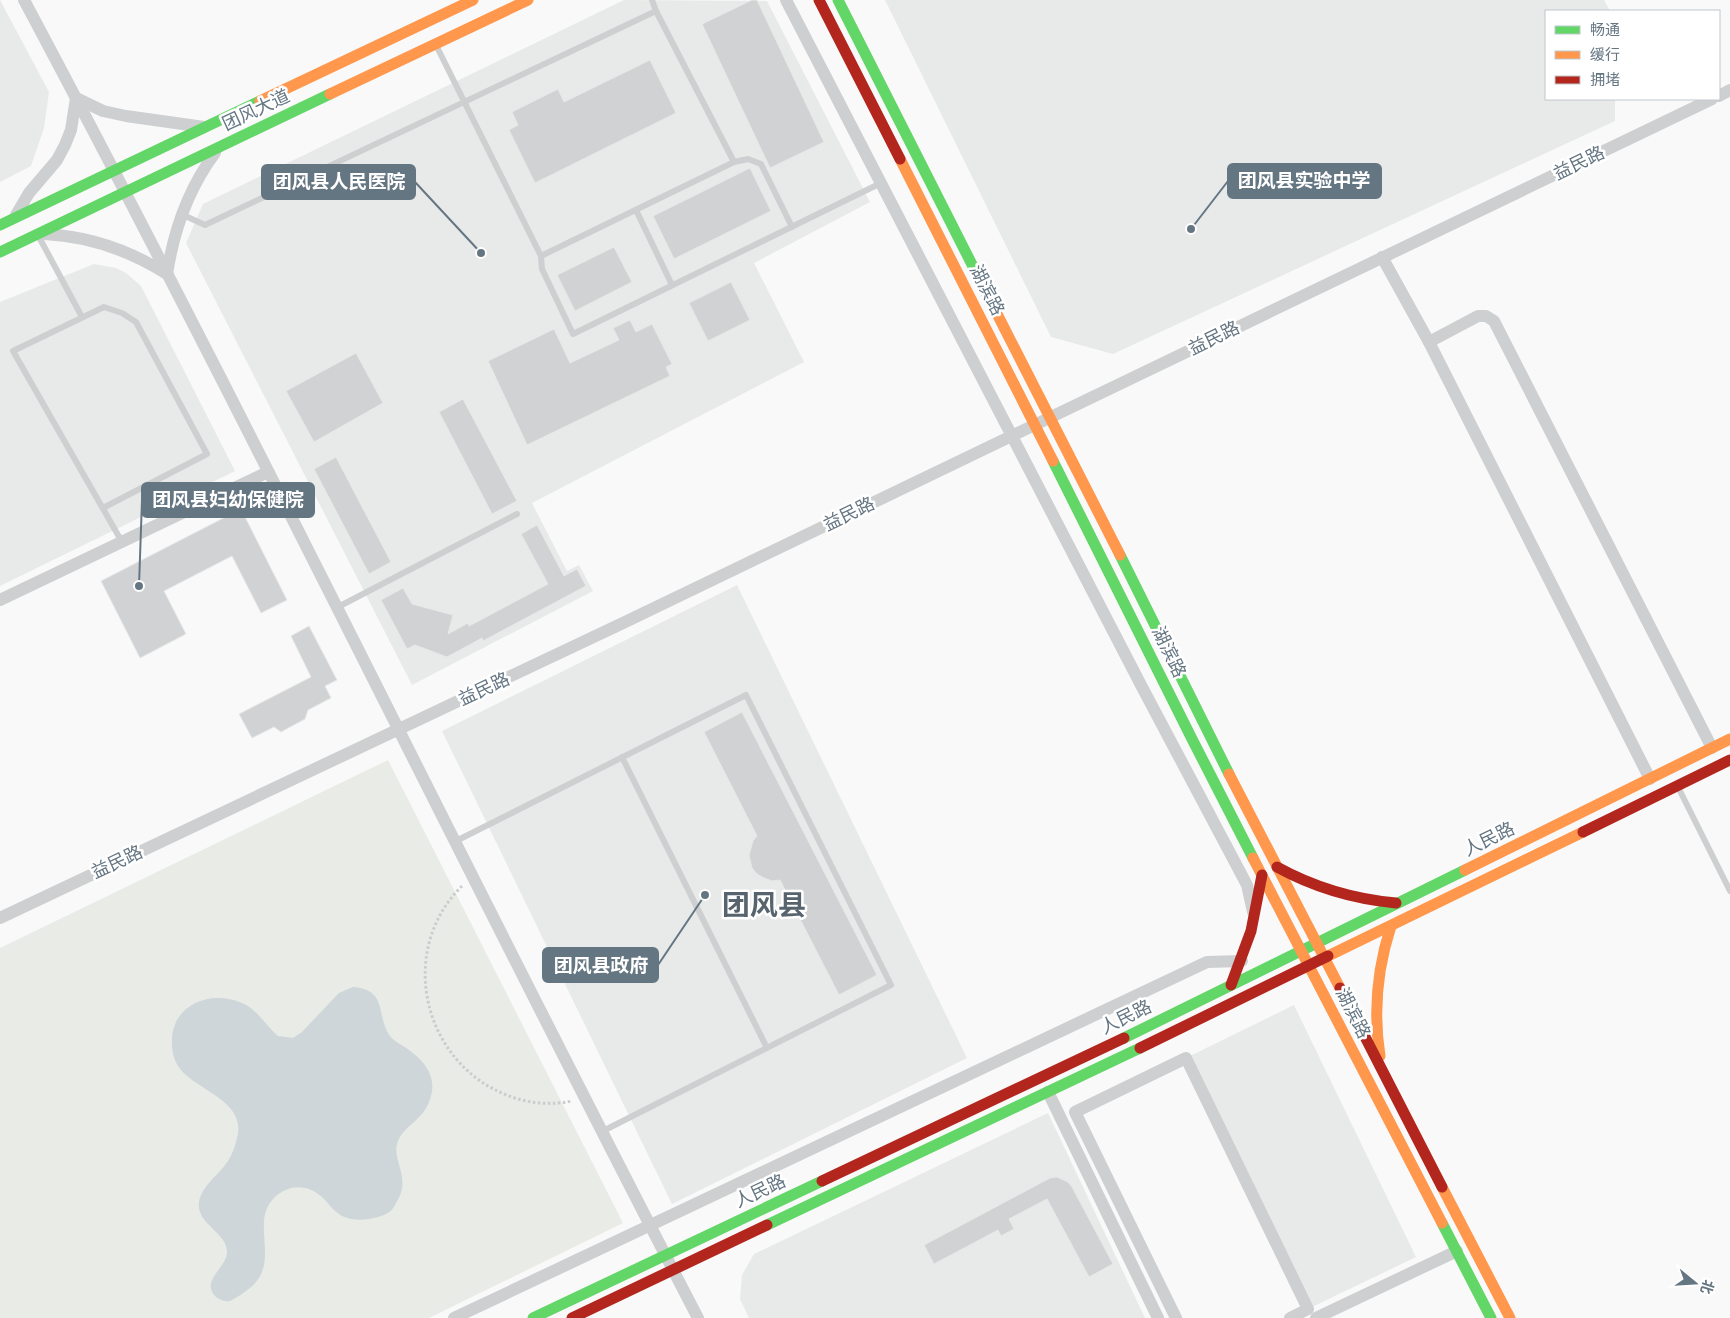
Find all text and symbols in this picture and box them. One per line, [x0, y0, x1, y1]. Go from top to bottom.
legend [1545, 10, 1720, 100]
text: 畅通 [1590, 21, 1620, 39]
text: 缓行 [1590, 46, 1620, 64]
text: 拥堵 [1590, 71, 1620, 89]
street label: 团风大道 [219, 85, 293, 135]
street label: 益民路 [1550, 141, 1608, 185]
callout: 团风县实验中学 [1228, 164, 1381, 198]
callout: 团风县人民医院 [262, 165, 415, 199]
text: 团风县实验中学 [1237, 169, 1371, 192]
text: 团风县人民医院 [272, 170, 406, 193]
street label: 湖滨路 [965, 261, 1009, 319]
street label: 益民路 [1185, 316, 1243, 360]
callout: 团风县妇幼保健院 [142, 483, 314, 517]
text: 团风县妇幼保健院 [152, 488, 304, 511]
street label: 益民路 [820, 492, 878, 536]
street label: 湖滨路 [1147, 623, 1191, 681]
street label: 益民路 [455, 668, 513, 710]
street label: 人民路 [1460, 817, 1518, 861]
street label: 益民路 [88, 841, 146, 883]
district label: 团风县 [722, 889, 806, 922]
callout: 团风县政府 [543, 948, 658, 982]
text: 团风县政府 [553, 954, 649, 977]
street label: 湖滨路 [1331, 984, 1375, 1042]
street label: 人民路 [1097, 995, 1155, 1039]
street label: 人民路 [731, 1170, 789, 1212]
north arrow [1670, 1258, 1720, 1308]
text: 北 [1697, 1278, 1717, 1296]

